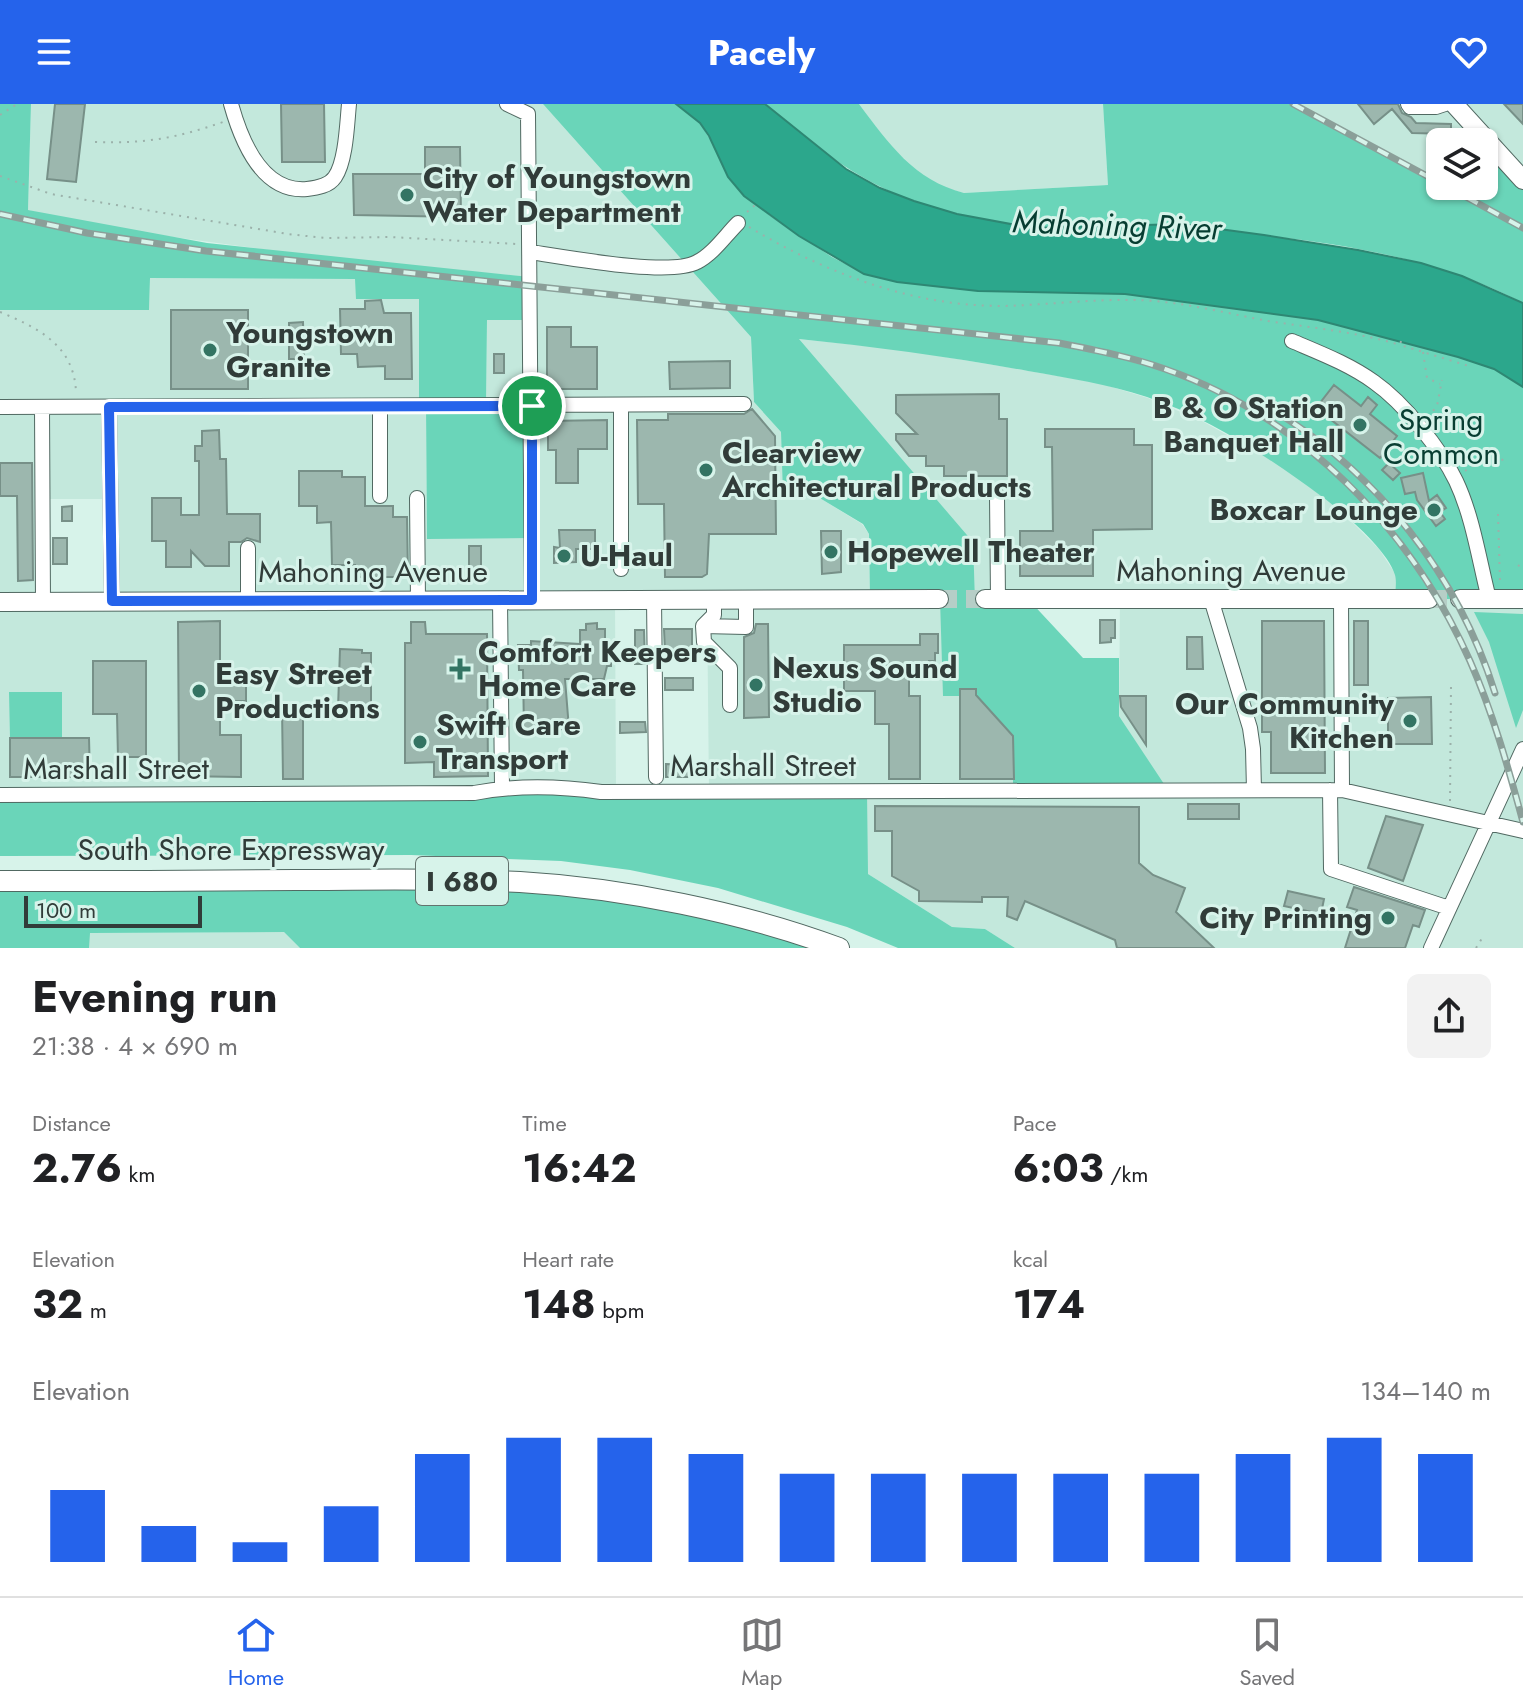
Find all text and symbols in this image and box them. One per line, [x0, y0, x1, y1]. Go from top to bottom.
text: Pacely [708, 26, 815, 78]
icon: menu [32, 30, 76, 74]
icon: heart [1447, 30, 1491, 74]
map controls [1426, 128, 1498, 200]
button: layers [1426, 128, 1498, 200]
place label: City of Youngstown Water Department [423, 156, 691, 233]
marker: City of Youngstown Water Department [398, 186, 416, 204]
water label: Mahoning River [1012, 198, 1225, 252]
place label: Youngstown Granite [225, 311, 394, 388]
marker: Youngstown Granite [201, 341, 219, 359]
pin [498, 372, 566, 440]
icon: arrive [510, 384, 554, 428]
place label: B & O Station Banquet Hall [1153, 386, 1344, 463]
park label: Spring Common [1383, 398, 1499, 475]
marker: B & O Station Banquet Hall [1351, 416, 1369, 434]
place label: Clearview Architectural Products [721, 431, 1032, 508]
marker: Clearview Architectural Products [697, 461, 715, 479]
place label: Boxcar Lounge [1209, 488, 1418, 531]
marker: Boxcar Lounge [1425, 501, 1443, 519]
place label: Hopewell Theater [847, 530, 1095, 573]
place label: U-Haul [580, 534, 673, 577]
marker: Hopewell Theater [822, 543, 840, 561]
marker: U-Haul [555, 547, 573, 565]
street label: Mahoning Avenue [1116, 549, 1346, 592]
street label: Mahoning Avenue [258, 550, 488, 593]
place label: Comfort Keepers Home Care [478, 630, 716, 707]
place label: Nexus Sound Studio [772, 646, 958, 723]
place label: Easy Street Productions [215, 652, 380, 729]
marker: Comfort Keepers Home Care [449, 658, 471, 680]
marker: Nexus Sound Studio [747, 676, 765, 694]
marker: Easy Street Productions [190, 682, 208, 700]
place label: Our Community Kitchen [1175, 682, 1394, 759]
place label: Swift Care Transport [436, 703, 581, 780]
marker: Our Community Kitchen [1401, 712, 1419, 730]
marker: Swift Care Transport [411, 733, 429, 751]
street label: Marshall Street [670, 744, 857, 787]
street label: Marshall Street [23, 747, 210, 790]
street label: South Shore Expressway [78, 828, 385, 871]
road number: I 680 [416, 857, 508, 905]
scale bar [24, 892, 202, 928]
text: 100 m [36, 894, 96, 926]
place label: City Printing [1199, 896, 1372, 939]
marker: City Printing [1379, 909, 1397, 927]
text: Evening run [32, 965, 278, 1029]
button: share [1407, 974, 1491, 1058]
text: 21:38 · 4 × 690 m [32, 1027, 238, 1065]
text: Distance [32, 1107, 111, 1139]
text: Time [522, 1107, 567, 1139]
text: Pace [1013, 1107, 1056, 1139]
text: 2.76 [32, 1139, 122, 1197]
text: 16:42 [522, 1139, 637, 1197]
text: 6:03 [1013, 1139, 1104, 1197]
text: km [122, 1158, 155, 1190]
text: /km [1104, 1158, 1148, 1190]
text: Elevation [32, 1243, 115, 1275]
text: Heart rate [522, 1243, 614, 1275]
text: kcal [1013, 1243, 1048, 1275]
text: 32 [32, 1275, 83, 1333]
text: 148 [522, 1275, 596, 1333]
text: 174 [1013, 1275, 1085, 1333]
text: m [83, 1294, 107, 1326]
text: bpm [596, 1294, 645, 1326]
text: Elevation [32, 1372, 130, 1410]
text: 134–140 m [1360, 1372, 1491, 1410]
tab: Home [228, 1613, 284, 1693]
tab: Map [740, 1613, 784, 1693]
tab: Saved [1239, 1613, 1295, 1693]

